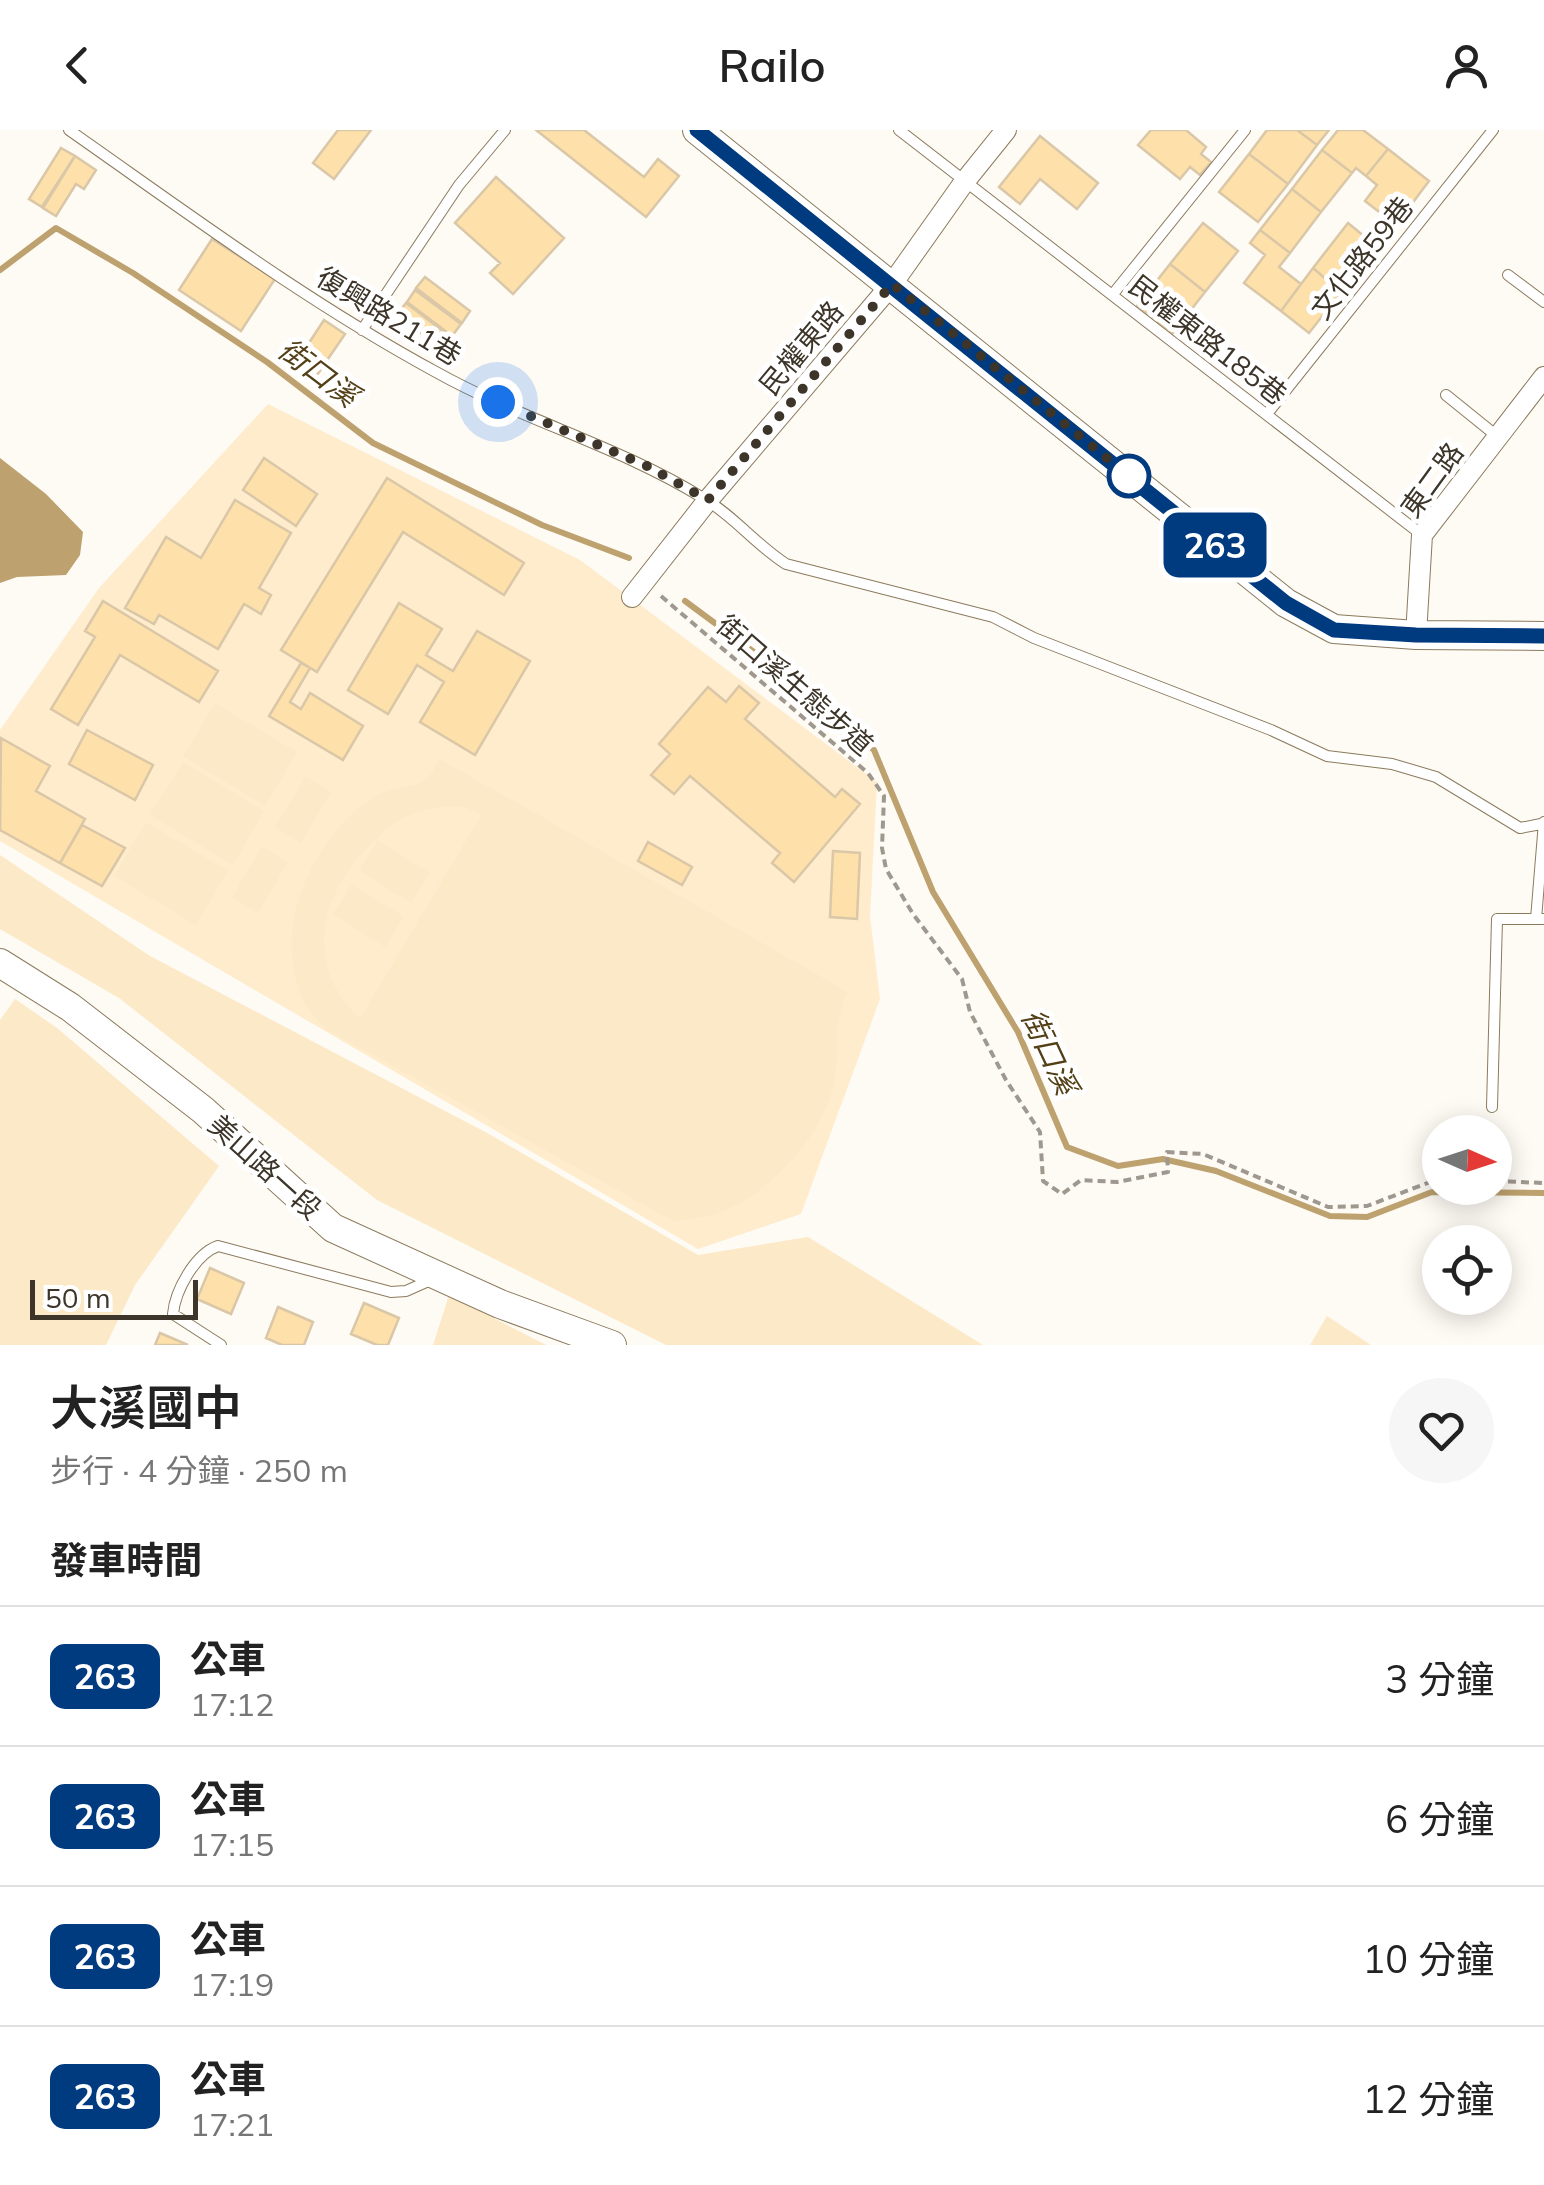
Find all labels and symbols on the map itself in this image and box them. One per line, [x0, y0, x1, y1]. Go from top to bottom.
street label: 文化路59巷 [1303, 190, 1420, 326]
street label: 復興路211巷 [311, 259, 468, 372]
street label: 民權東路185巷 [1123, 267, 1294, 412]
street label: 民權東路 [751, 294, 850, 402]
water label: 街口溪 [271, 330, 369, 417]
your location [473, 377, 523, 427]
street label: 東二路 [1393, 435, 1470, 524]
unlabelled marker [1108, 455, 1150, 497]
line badge: 263 [1158, 512, 1272, 578]
street label: 街口溪生態步道 [710, 607, 881, 762]
water label: 街口溪 [1014, 1003, 1088, 1104]
street label: 美山路一段 [202, 1107, 329, 1226]
north arrow [1422, 1115, 1512, 1205]
scale bar [30, 1275, 198, 1320]

